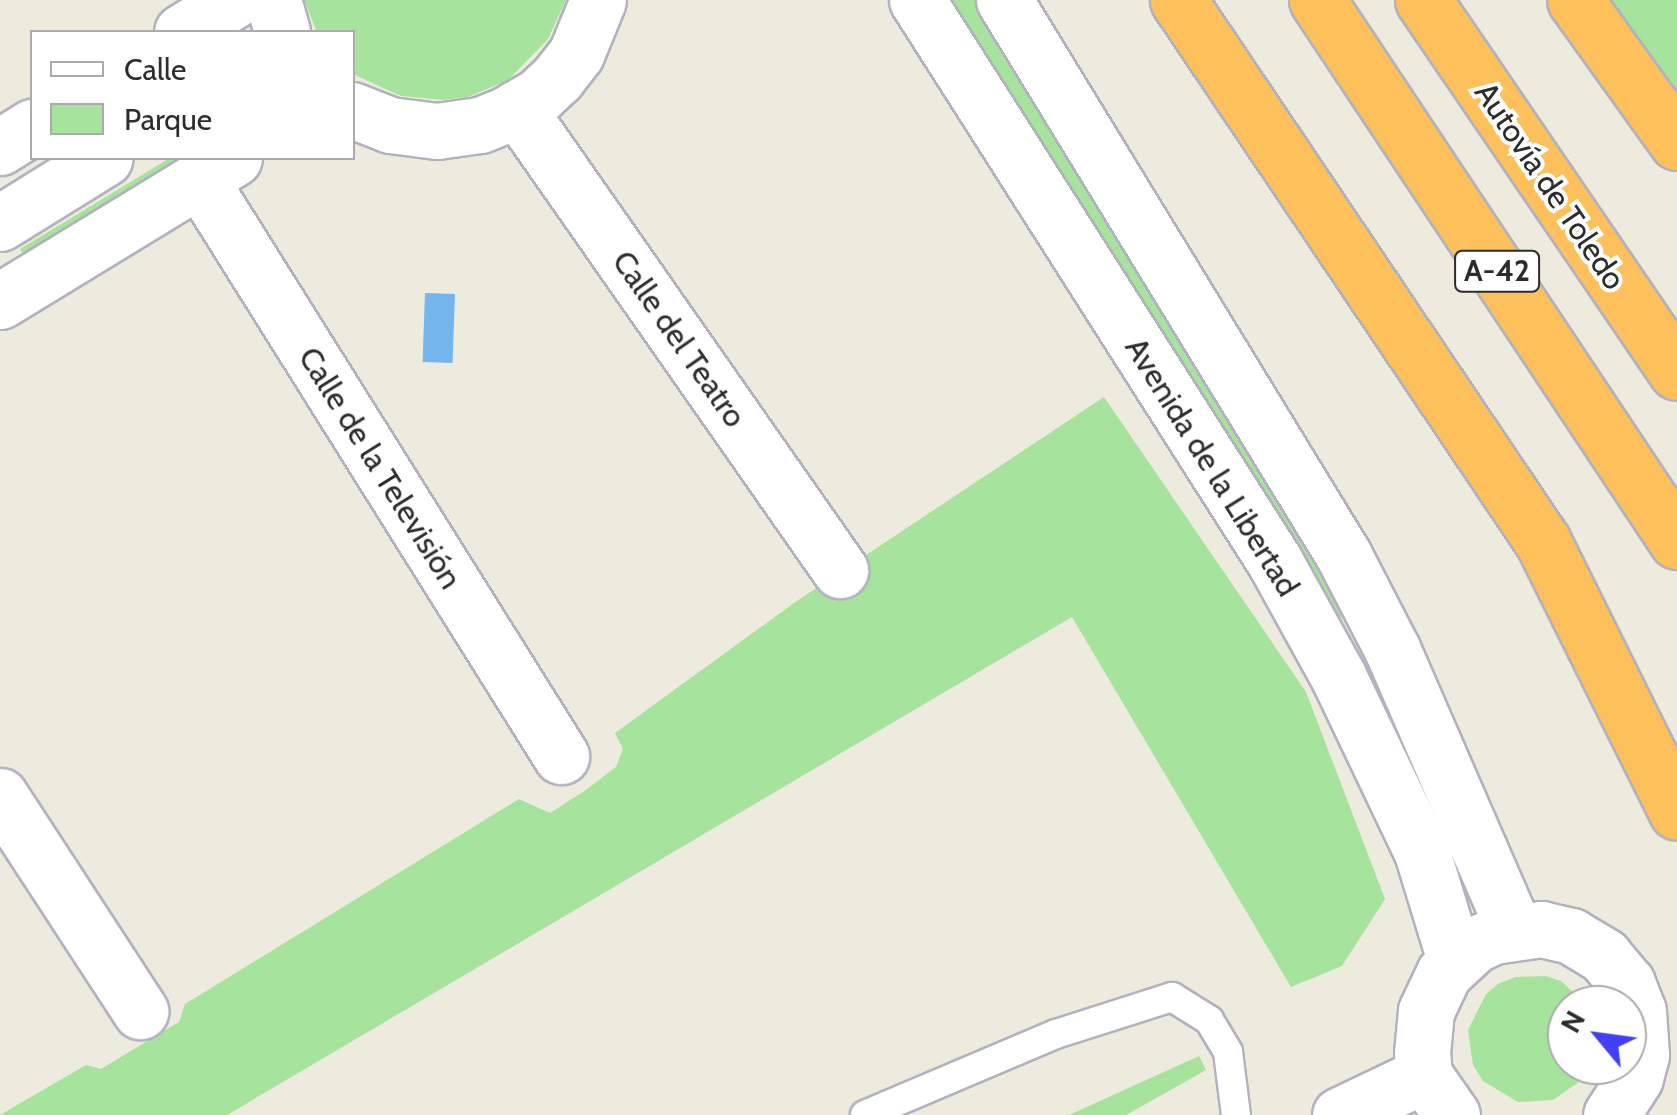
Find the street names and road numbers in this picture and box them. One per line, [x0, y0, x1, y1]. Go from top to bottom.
street label: Autovía de Toledo [1466, 75, 1634, 297]
street label: Calle del Teatro [604, 243, 754, 435]
road number: A-42 [1452, 246, 1542, 296]
street label: Avenida de la Libertad [1117, 331, 1307, 603]
street label: Calle de la Televisión [290, 340, 470, 596]

